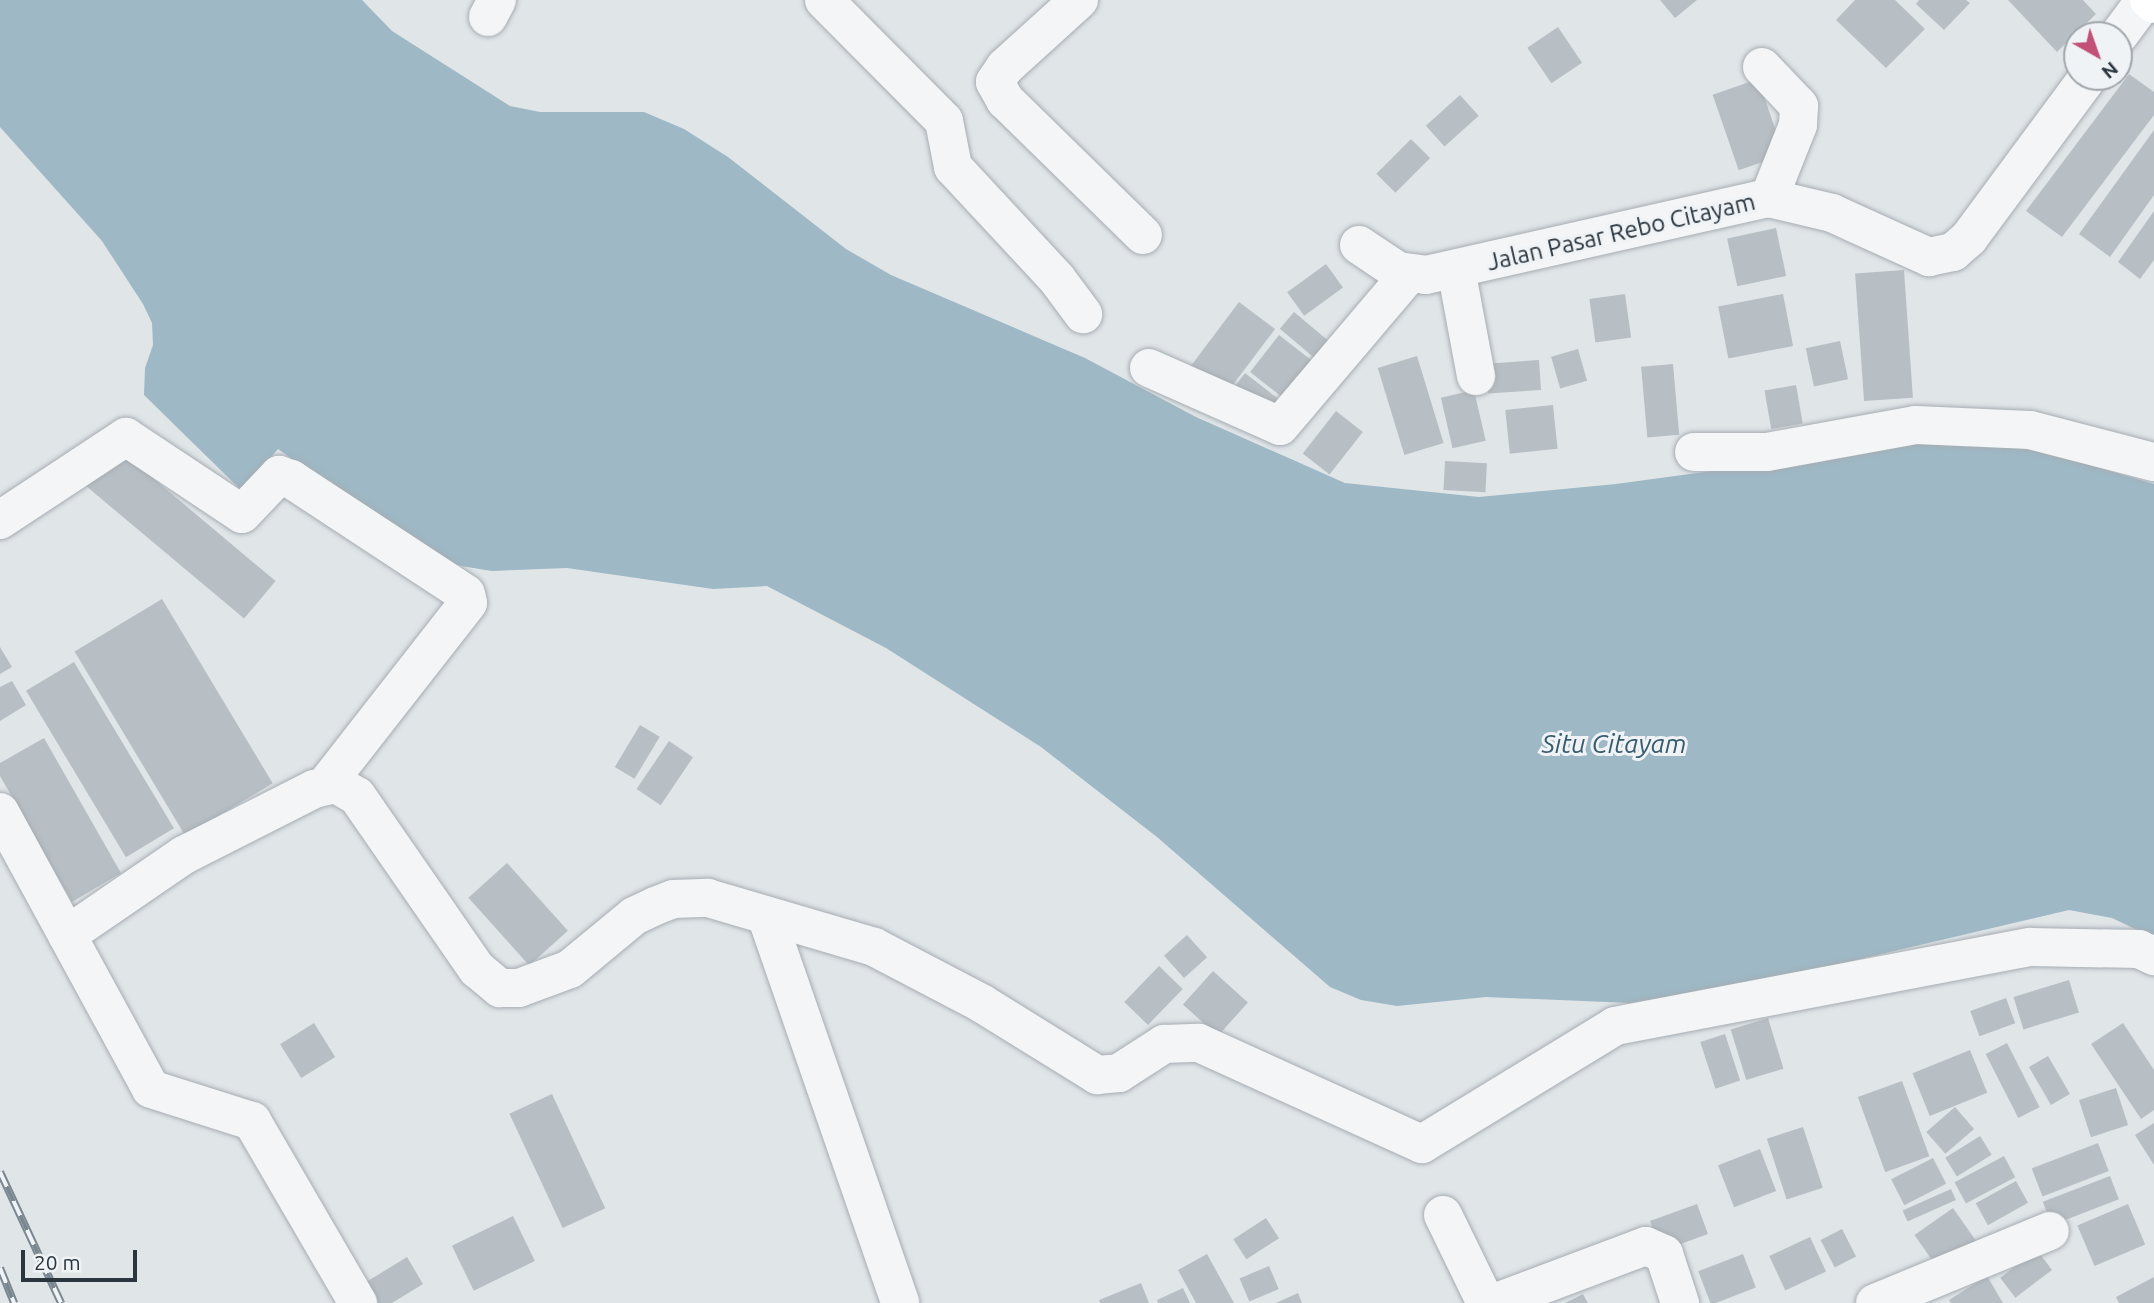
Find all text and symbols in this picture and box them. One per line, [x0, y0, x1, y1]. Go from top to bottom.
north arrow [2063, 21, 2133, 91]
text: N [2098, 58, 2123, 84]
street label: Jalan Pasar Rebo Citayam [1484, 187, 1758, 277]
water label: Situ Citayam [1542, 728, 1686, 760]
scale bar [24, 1236, 140, 1280]
text: 20 m [34, 1250, 81, 1274]

